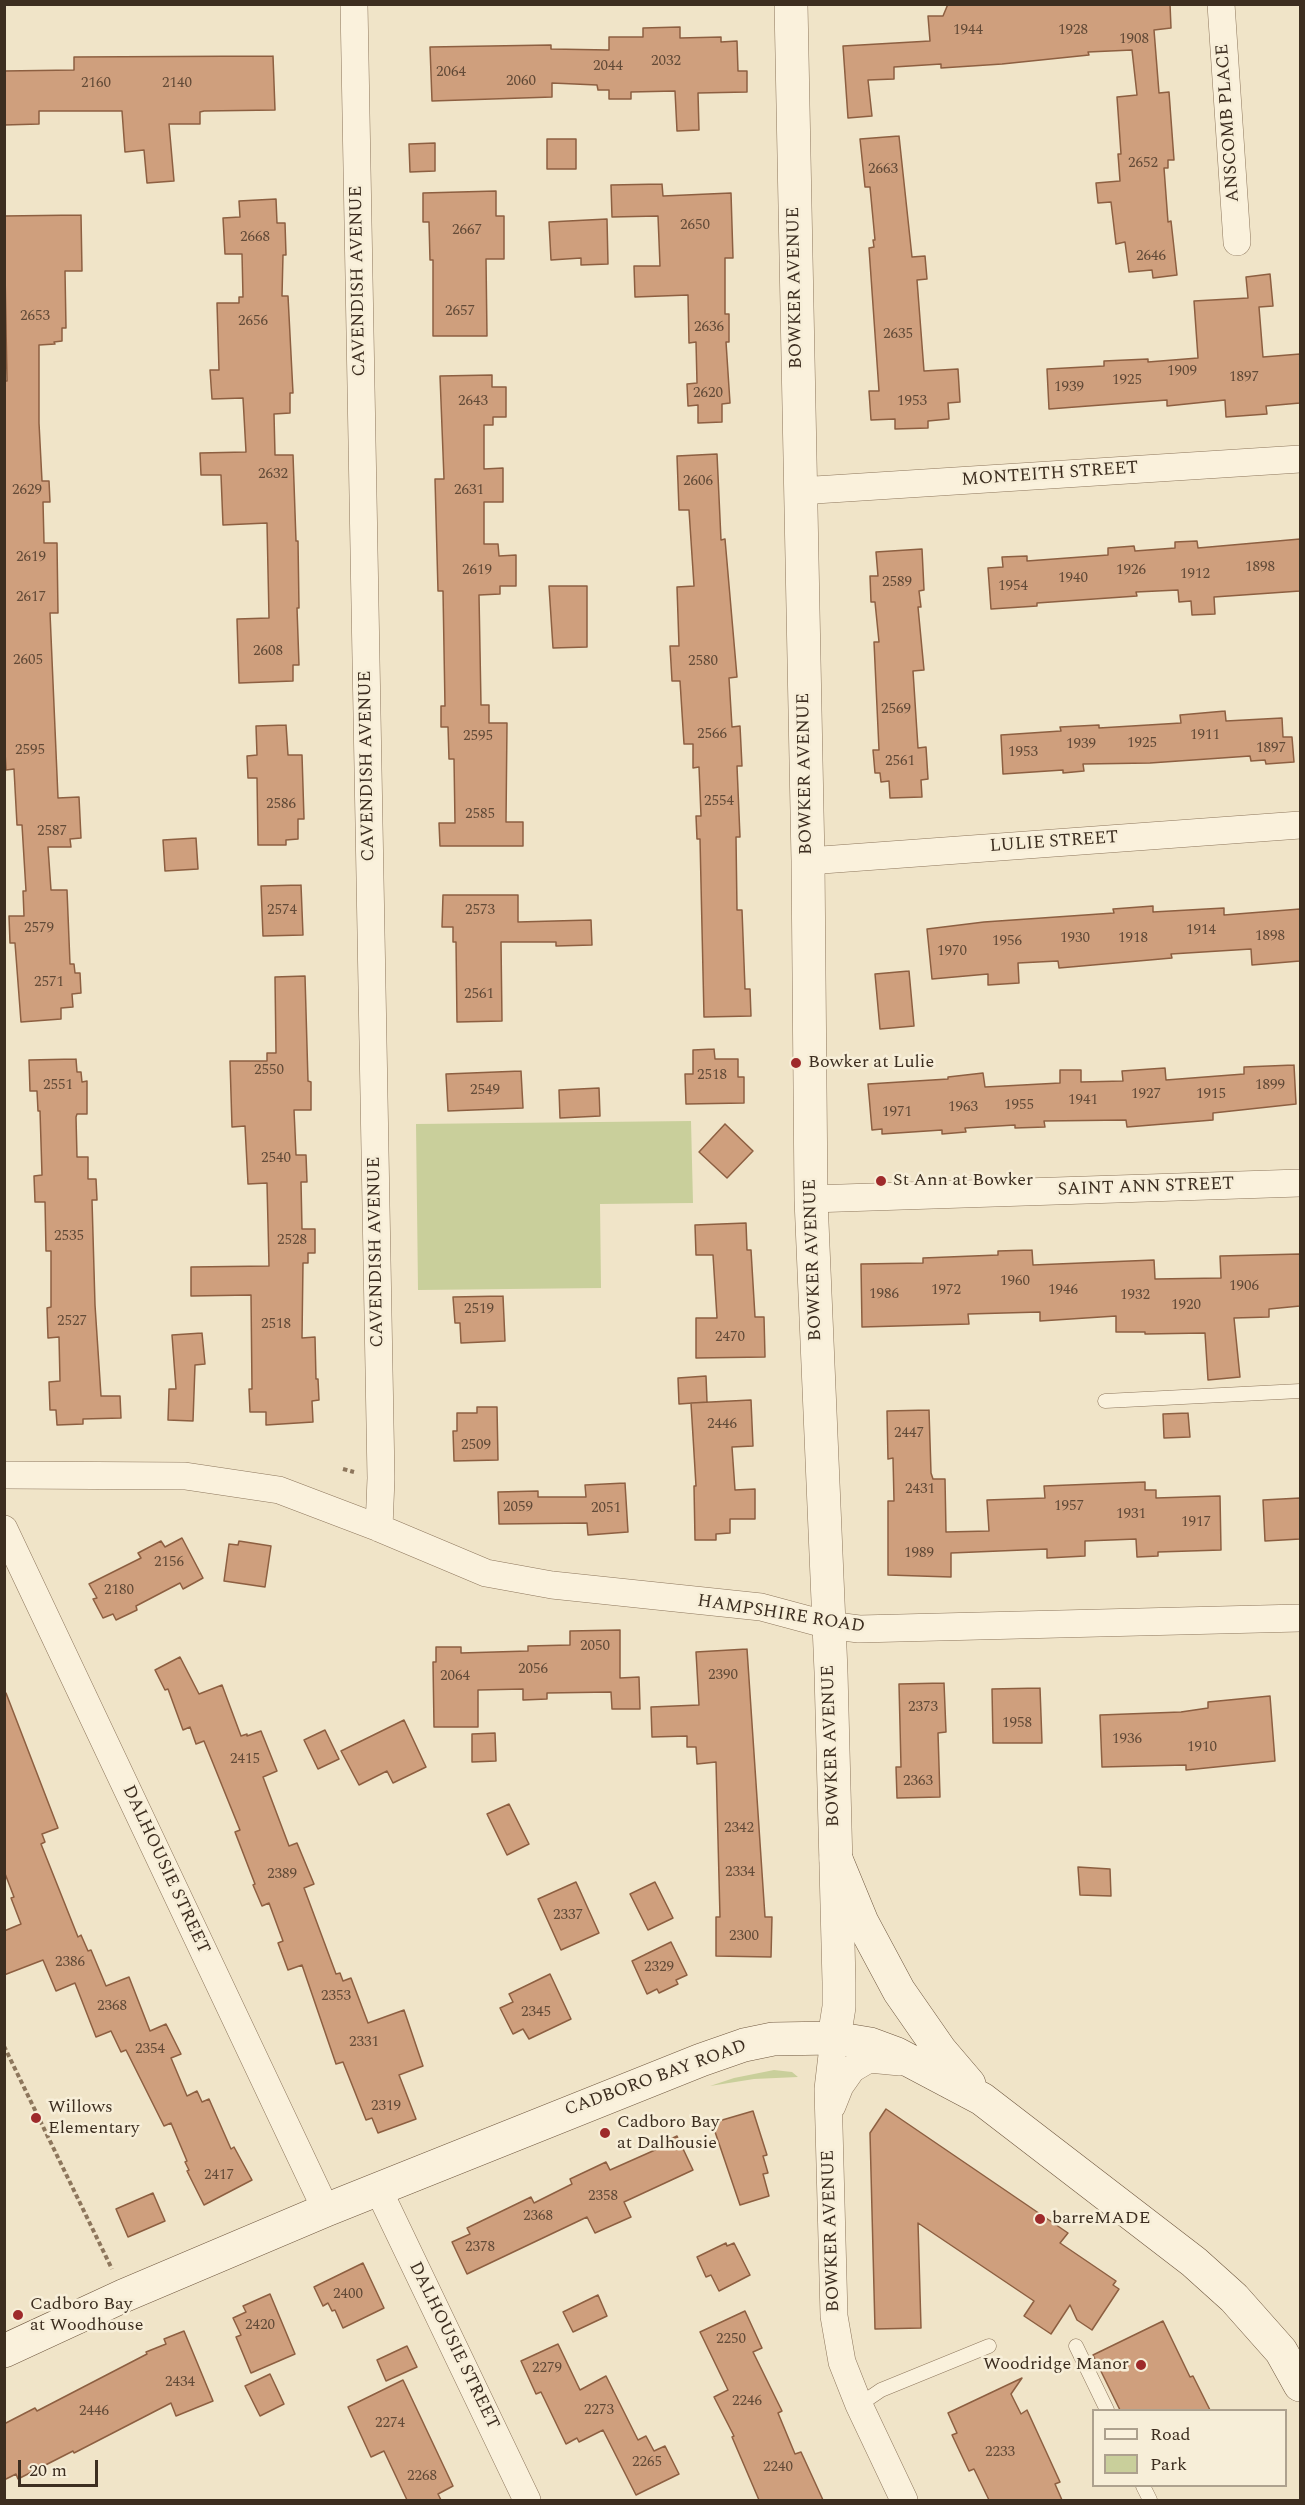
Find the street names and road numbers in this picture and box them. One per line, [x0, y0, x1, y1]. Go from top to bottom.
street label: ANSCOMB PLACE [1213, 43, 1245, 203]
street label: CAVENDISH AVENUE [347, 185, 371, 377]
street label: BOWKER AVENUE [784, 207, 808, 369]
street label: MONTEITH STREET [961, 458, 1139, 492]
street label: CAVENDISH AVENUE [356, 670, 380, 862]
street label: BOWKER AVENUE [794, 693, 818, 855]
street label: LULIE STREET [989, 828, 1119, 858]
street label: CAVENDISH AVENUE [365, 1156, 389, 1348]
street label: SAINT ANN STREET [1057, 1174, 1235, 1202]
street label: BOWKER AVENUE [800, 1179, 828, 1341]
street label: HAMPSHIRE ROAD [696, 1591, 866, 1639]
street label: BOWKER AVENUE [818, 1665, 846, 1827]
street label: DALHOUSIE STREET [116, 1782, 214, 1958]
street label: CADBORO BAY ROAD [562, 2036, 750, 2122]
street label: BOWKER AVENUE [818, 2150, 846, 2312]
street label: DALHOUSIE STREET [403, 2259, 503, 2433]

